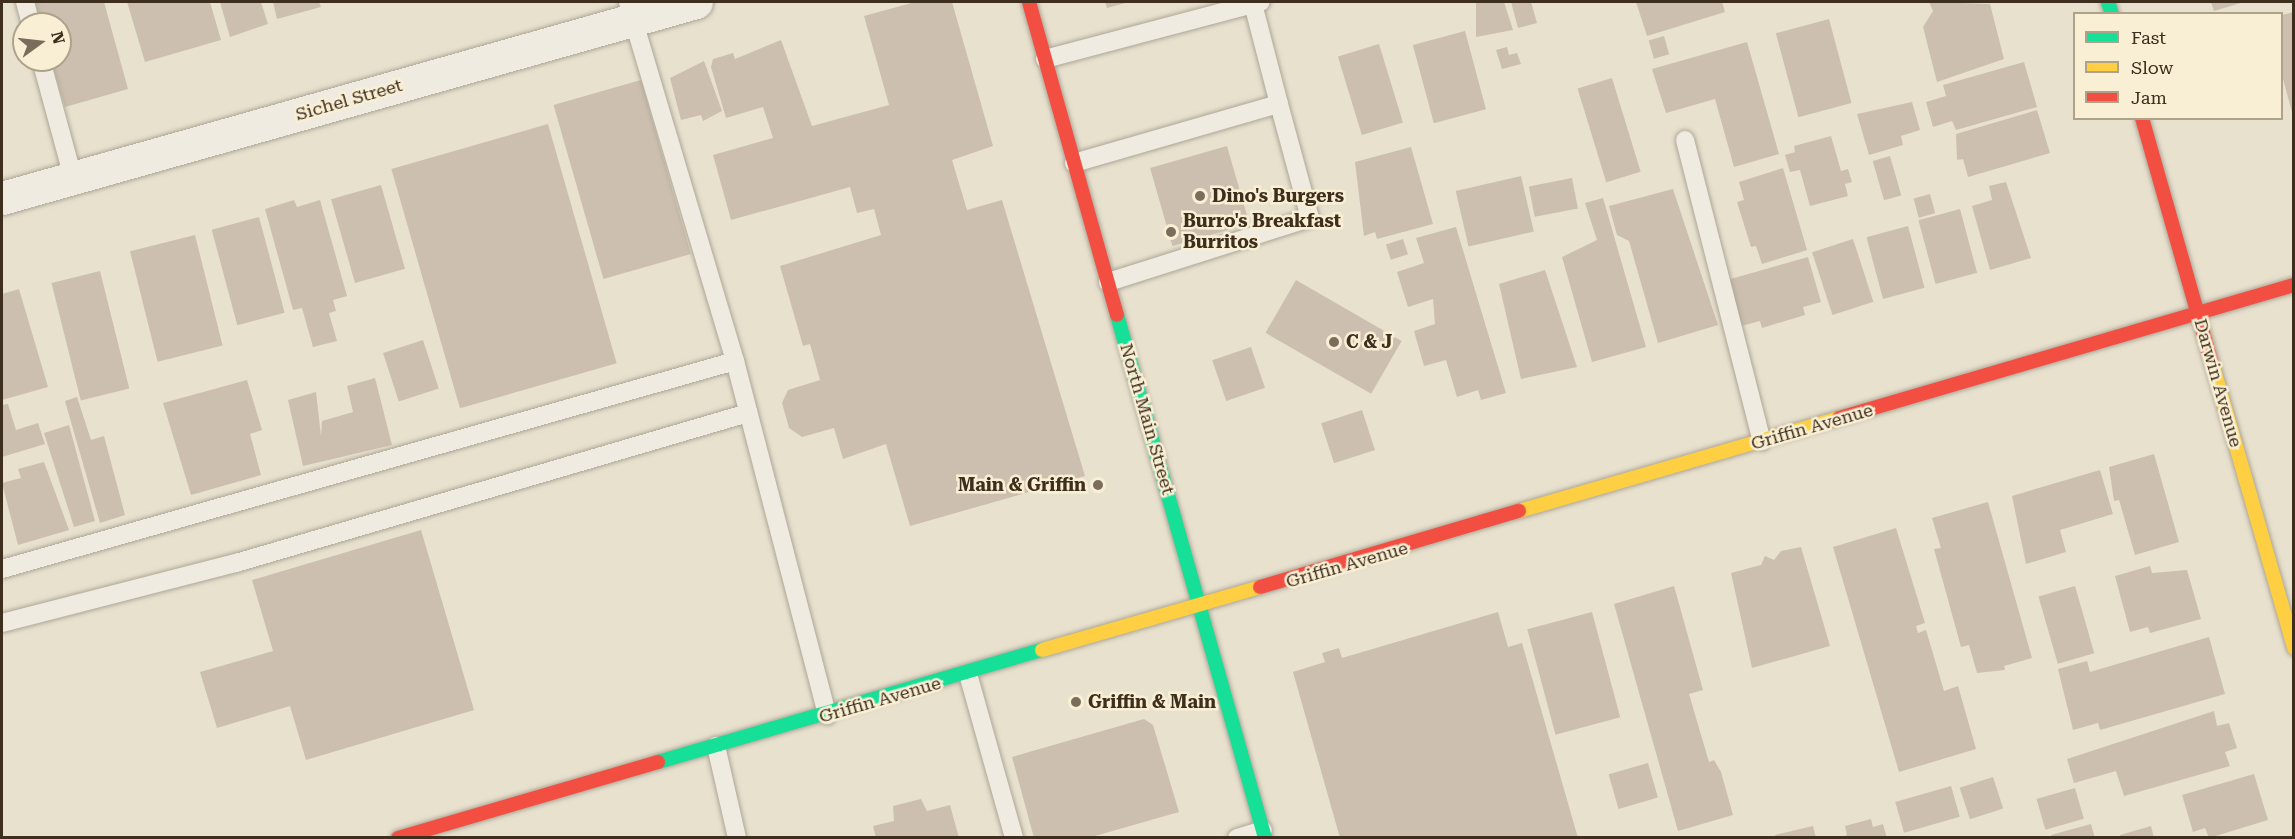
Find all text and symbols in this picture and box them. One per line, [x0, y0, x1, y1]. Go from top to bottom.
north arrow [12, 12, 72, 72]
legend [2073, 12, 2283, 120]
text: Fast [2131, 27, 2166, 48]
text: N [47, 29, 69, 46]
text: Slow [2131, 57, 2173, 78]
street label: Sichel Street [293, 74, 405, 126]
text: Jam [2131, 87, 2167, 108]
place label: Dino's Burgers [1212, 185, 1344, 207]
marker: Dino's Burgers [1193, 189, 1207, 203]
place label: Burro's Breakfast Burritos [1183, 211, 1341, 254]
marker: Burro's Breakfast Burritos [1164, 225, 1178, 239]
street label: Darwin Avenue [2189, 316, 2247, 450]
place label: C & J [1346, 331, 1393, 353]
marker: C & J [1327, 335, 1341, 349]
street label: North Main Street [1115, 341, 1179, 497]
street label: Griffin Avenue [1748, 399, 1876, 455]
place label: Main & Griffin [958, 474, 1086, 496]
marker: Main & Griffin [1091, 478, 1105, 492]
street label: Griffin Avenue [1283, 537, 1411, 593]
street label: Griffin Avenue [816, 672, 944, 728]
place label: Griffin & Main [1088, 691, 1216, 713]
marker: Griffin & Main [1069, 695, 1083, 709]

